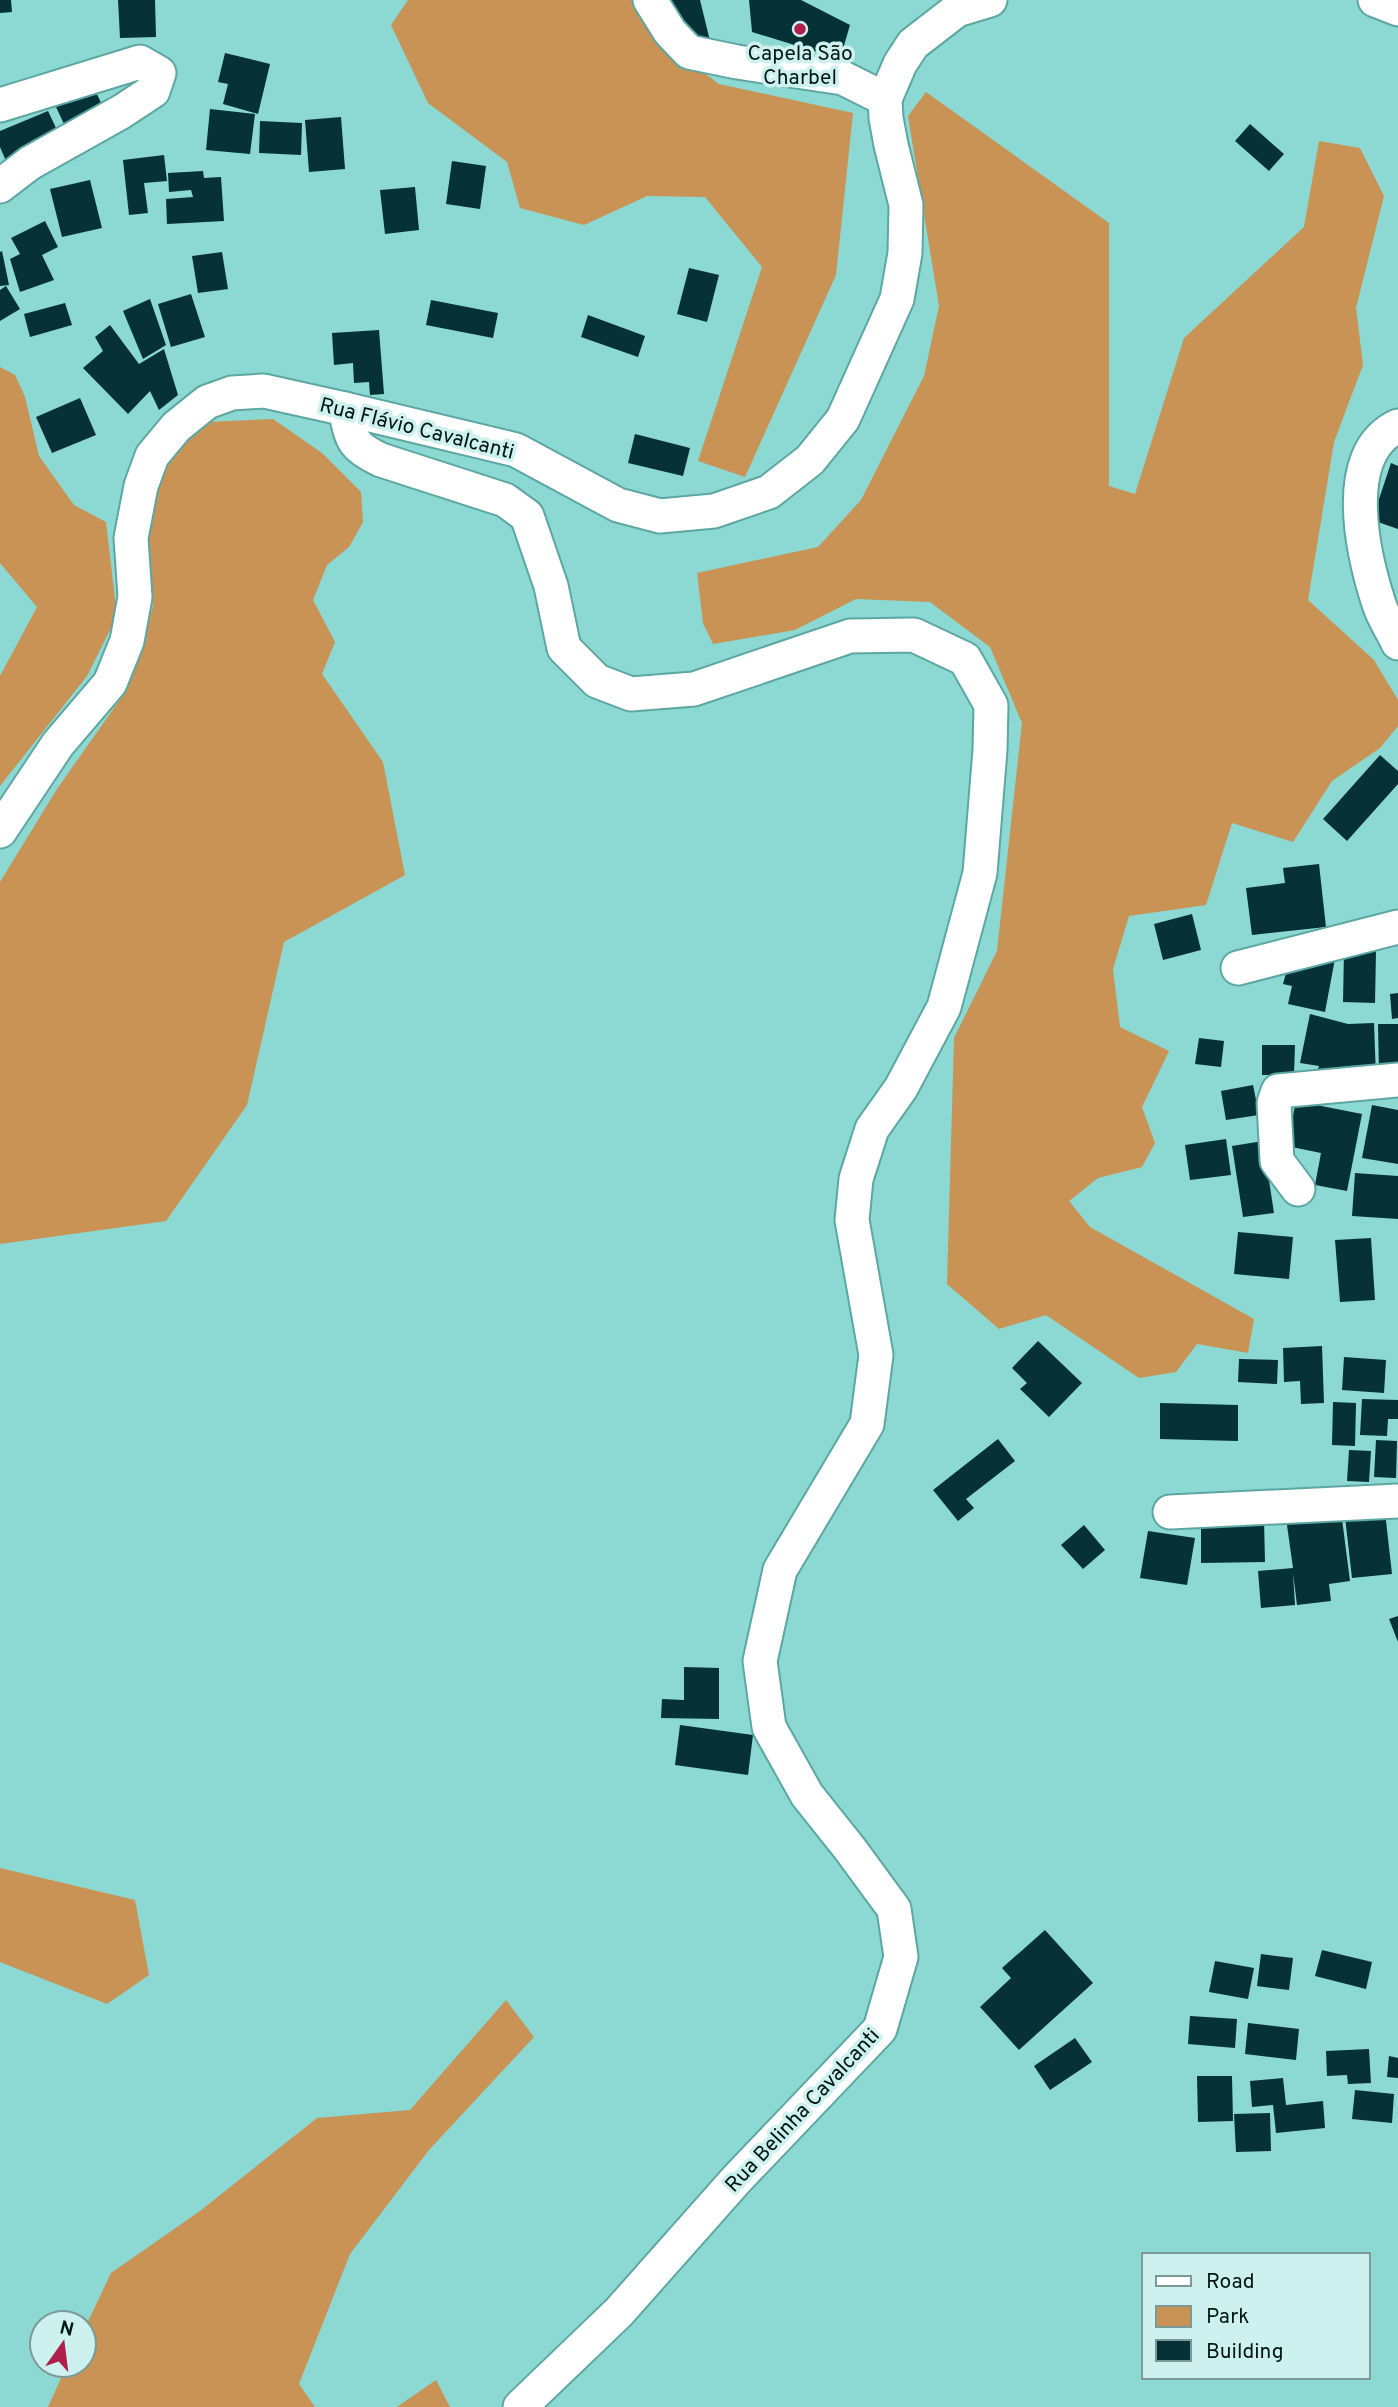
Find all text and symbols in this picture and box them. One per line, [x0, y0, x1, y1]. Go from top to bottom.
marker: Capela São Charbel [792, 21, 808, 37]
place label: Capela São Charbel [747, 41, 853, 92]
street label: Rua Flávio Cavalcanti [316, 392, 517, 467]
street label: Rua Belinha Cavalcanti [720, 2023, 886, 2199]
legend [1142, 2253, 1370, 2379]
text: Road [1206, 2269, 1255, 2296]
text: Park [1206, 2304, 1249, 2331]
north arrow [28, 2309, 98, 2379]
text: N [57, 2316, 76, 2343]
text: Building [1206, 2339, 1284, 2366]

